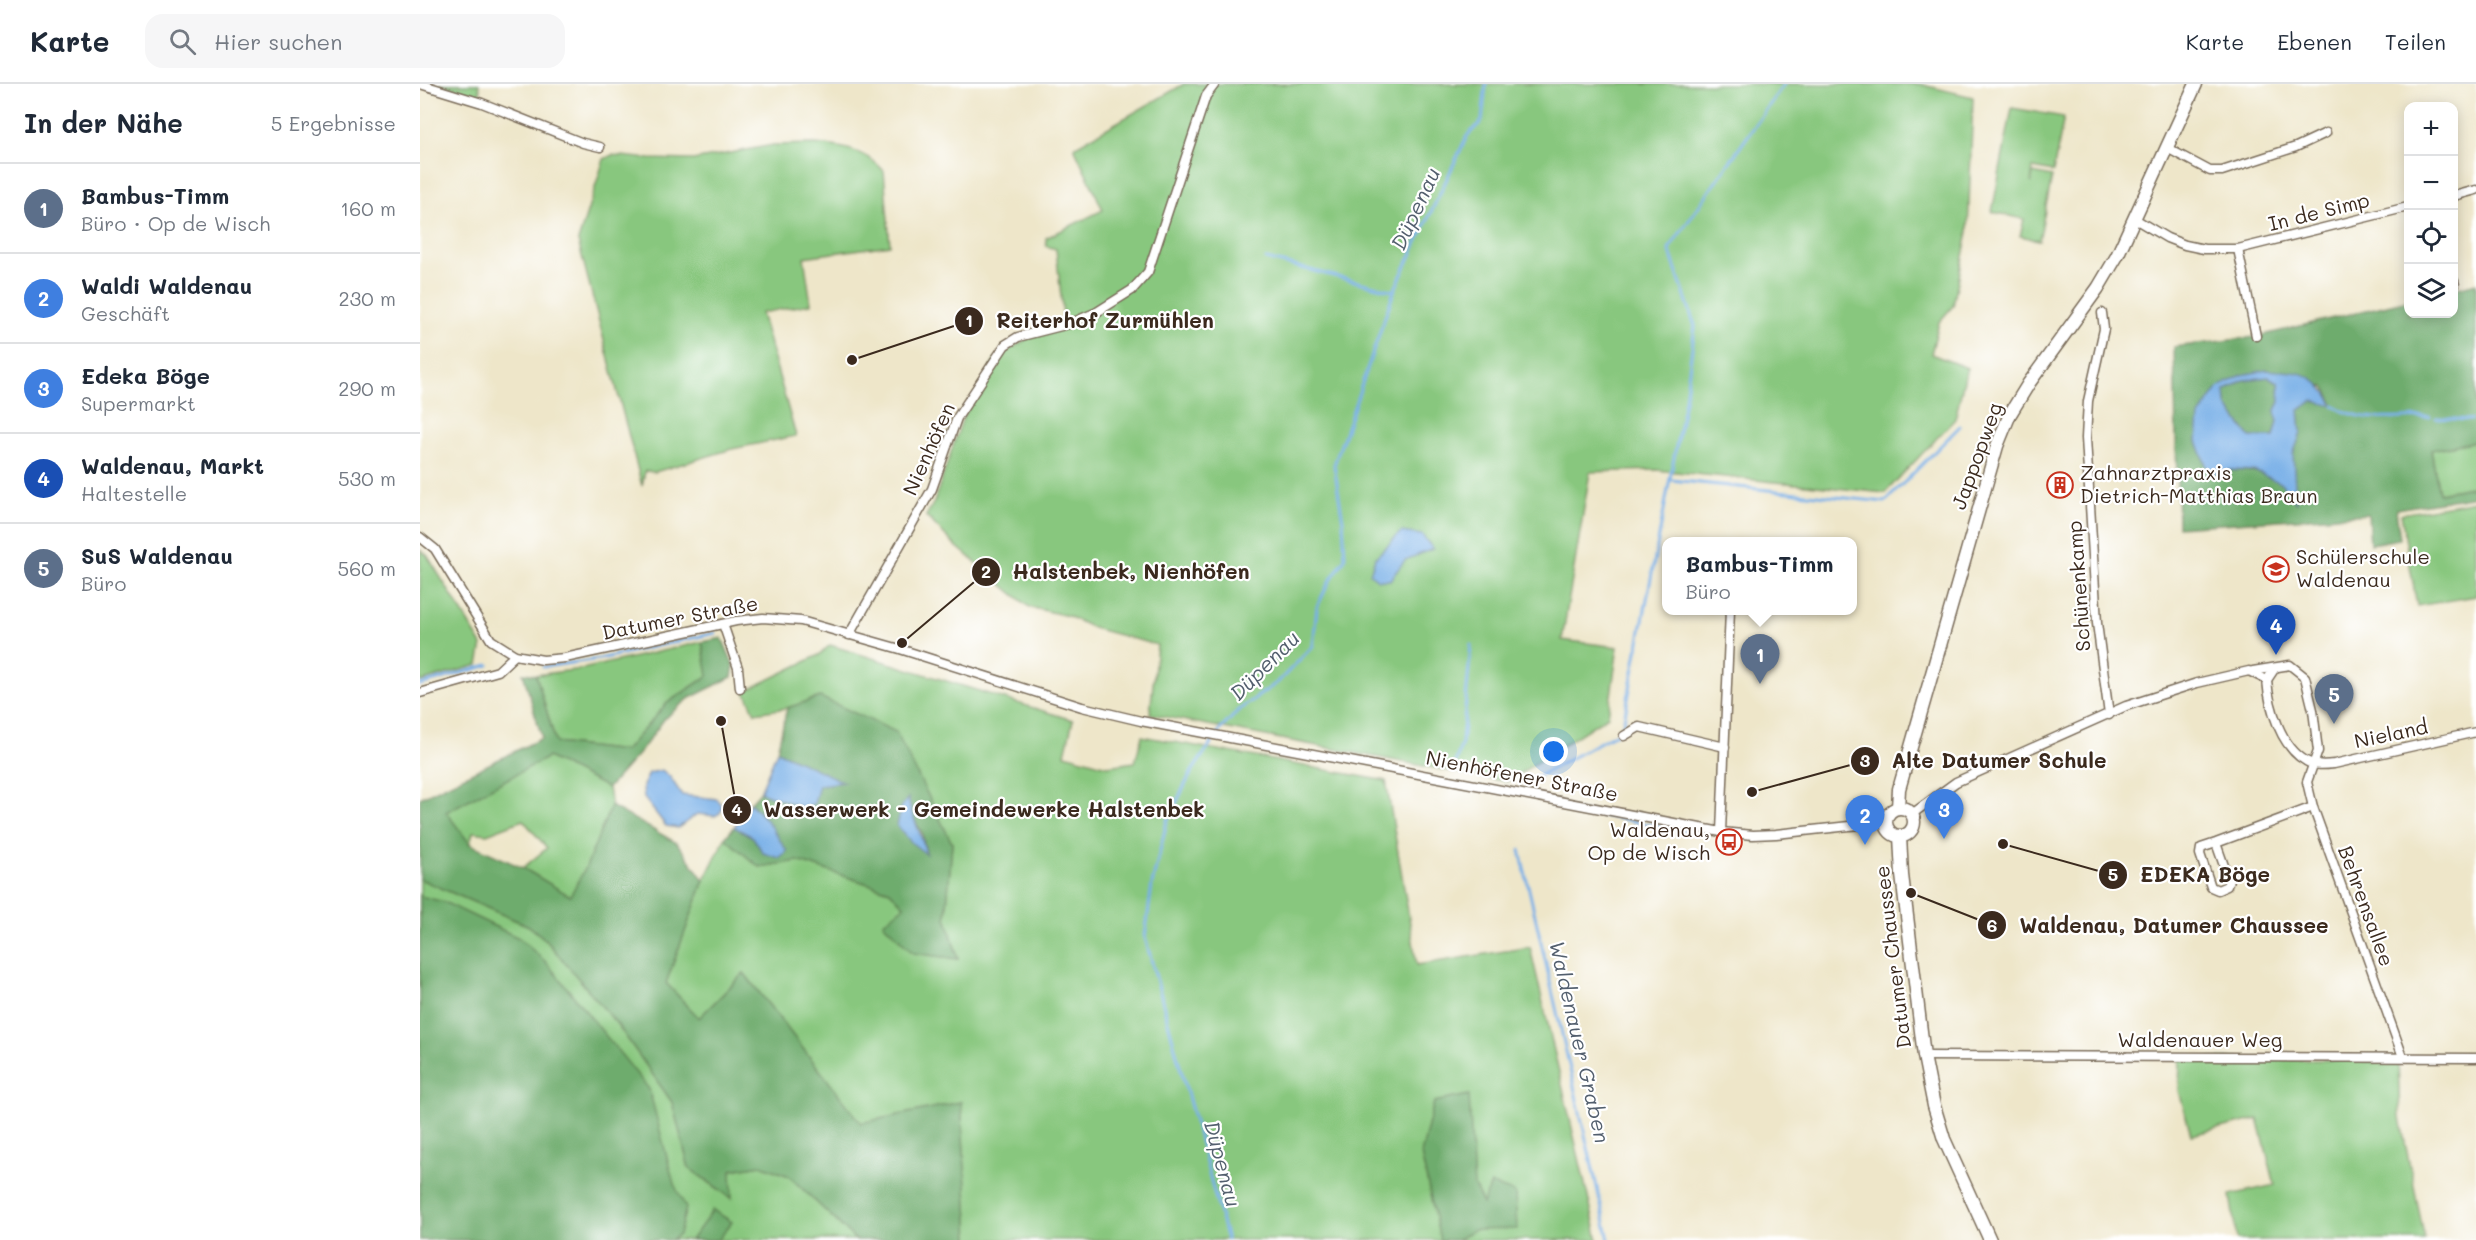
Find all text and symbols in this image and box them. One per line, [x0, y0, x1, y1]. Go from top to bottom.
search box [145, 14, 565, 68]
text: Karte [30, 23, 109, 59]
icon: search [166, 25, 199, 58]
text: Hier suchen [214, 27, 342, 56]
text: Karte [2186, 28, 2244, 55]
text: Ebenen [2277, 28, 2352, 55]
text: Teilen [2385, 28, 2446, 55]
map controls [2404, 102, 2458, 318]
button: + [2404, 102, 2458, 156]
text: In der Nähe [24, 106, 183, 140]
text: 5 Ergebnisse [271, 110, 396, 136]
button: − [2404, 156, 2458, 210]
water label: Düpenau [1384, 163, 1445, 254]
text: Bambus-Timm [81, 181, 229, 210]
street label: In de Simp [2265, 186, 2372, 236]
text: 1 [39, 195, 48, 221]
text: 160 m [340, 195, 396, 221]
text: Büro · Op de Wisch [81, 210, 270, 236]
button: locate [2404, 210, 2458, 264]
button: layers [2404, 264, 2458, 318]
text: Waldi Waldenau [81, 271, 252, 300]
text: 2 [38, 285, 49, 311]
text: 230 m [338, 285, 396, 311]
text: Geschäft [81, 300, 170, 326]
callout: Reiterhof Zurmühlen [954, 301, 1225, 340]
text: Reiterhof Zurmühlen [996, 306, 1214, 333]
text: 1 [965, 308, 973, 332]
text: Edeka Böge [81, 361, 210, 390]
text: 3 [38, 375, 50, 401]
text: 290 m [338, 375, 396, 401]
text: Supermarkt [81, 390, 196, 416]
street label: Nienhöfen [896, 398, 960, 499]
street label: Jappopweg [1945, 399, 2007, 513]
text: Waldenau, Markt [81, 451, 264, 480]
place label: Zahnarztpraxis Dietrich-Matthias Braun [2080, 459, 2318, 508]
text: 4 [37, 465, 50, 491]
text: 530 m [338, 465, 396, 491]
building icon: Zahnarztpraxis Dietrich-Matthias Braun [2045, 470, 2075, 500]
text: Haltestelle [81, 480, 187, 506]
street label: Schünenkamp [2060, 520, 2096, 652]
popup [1662, 537, 1857, 615]
text: SuS Waldenau [81, 541, 233, 570]
place label: Schülerschule Waldenau [2296, 543, 2430, 592]
text: Bambus-Timm [1685, 549, 1834, 578]
callout: Halstenbek, Nienhöfen [971, 552, 1262, 591]
school or university icon: Schülerschule Waldenau [2261, 554, 2291, 584]
text: 5 [38, 555, 49, 581]
text: 560 m [338, 555, 396, 581]
text: Halstenbek, Nienhöfen [1012, 557, 1250, 584]
text: 2 [981, 559, 991, 583]
text: Büro [81, 570, 126, 596]
text: Büro [1685, 578, 1731, 604]
street label: Datumer Straße [600, 589, 760, 645]
pin: 4 [2256, 606, 2296, 655]
water label: Düpenau [1223, 624, 1305, 706]
pin: 1 [1740, 634, 1780, 684]
pin: 5 [2314, 674, 2354, 724]
street label: Nieland [2352, 713, 2430, 753]
your location [1539, 737, 1568, 766]
callout: Alte Datumer Schule [1850, 742, 2119, 781]
street label: Nienhöfener Straße [1424, 744, 1620, 806]
text: Alte Datumer Schule [1892, 746, 2106, 773]
text: 3 [1860, 748, 1871, 772]
callout: Wasserwerk - Gemeindewerke Halstenbek [722, 790, 1217, 829]
pin: 3 [1924, 790, 1964, 839]
text: Wasserwerk - Gemeindewerke Halstenbek [763, 795, 1205, 822]
pin: 2 [1846, 796, 1884, 845]
text: 4 [731, 797, 743, 821]
place label: Waldenau, Op de Wisch [1588, 816, 1710, 865]
bus stop icon: Waldenau, Op de Wisch [1714, 827, 1744, 857]
street label: Behrensallee [2333, 842, 2401, 970]
callout: EDEKA Böge [2098, 855, 2282, 894]
text: EDEKA Böge [2140, 860, 2270, 887]
text: 5 [2108, 862, 2118, 886]
street label: Datumer Chaussee [1868, 864, 1916, 1050]
callout: Waldenau, Datumer Chaussee [1977, 906, 2340, 945]
text: Waldenau, Datumer Chaussee [2019, 911, 2329, 938]
text: 6 [1987, 913, 1998, 937]
water label: Waldenauer Graben [1544, 938, 1617, 1145]
street label: Waldenauer Weg [2118, 1026, 2282, 1052]
water label: Düpenau [1199, 1118, 1248, 1210]

